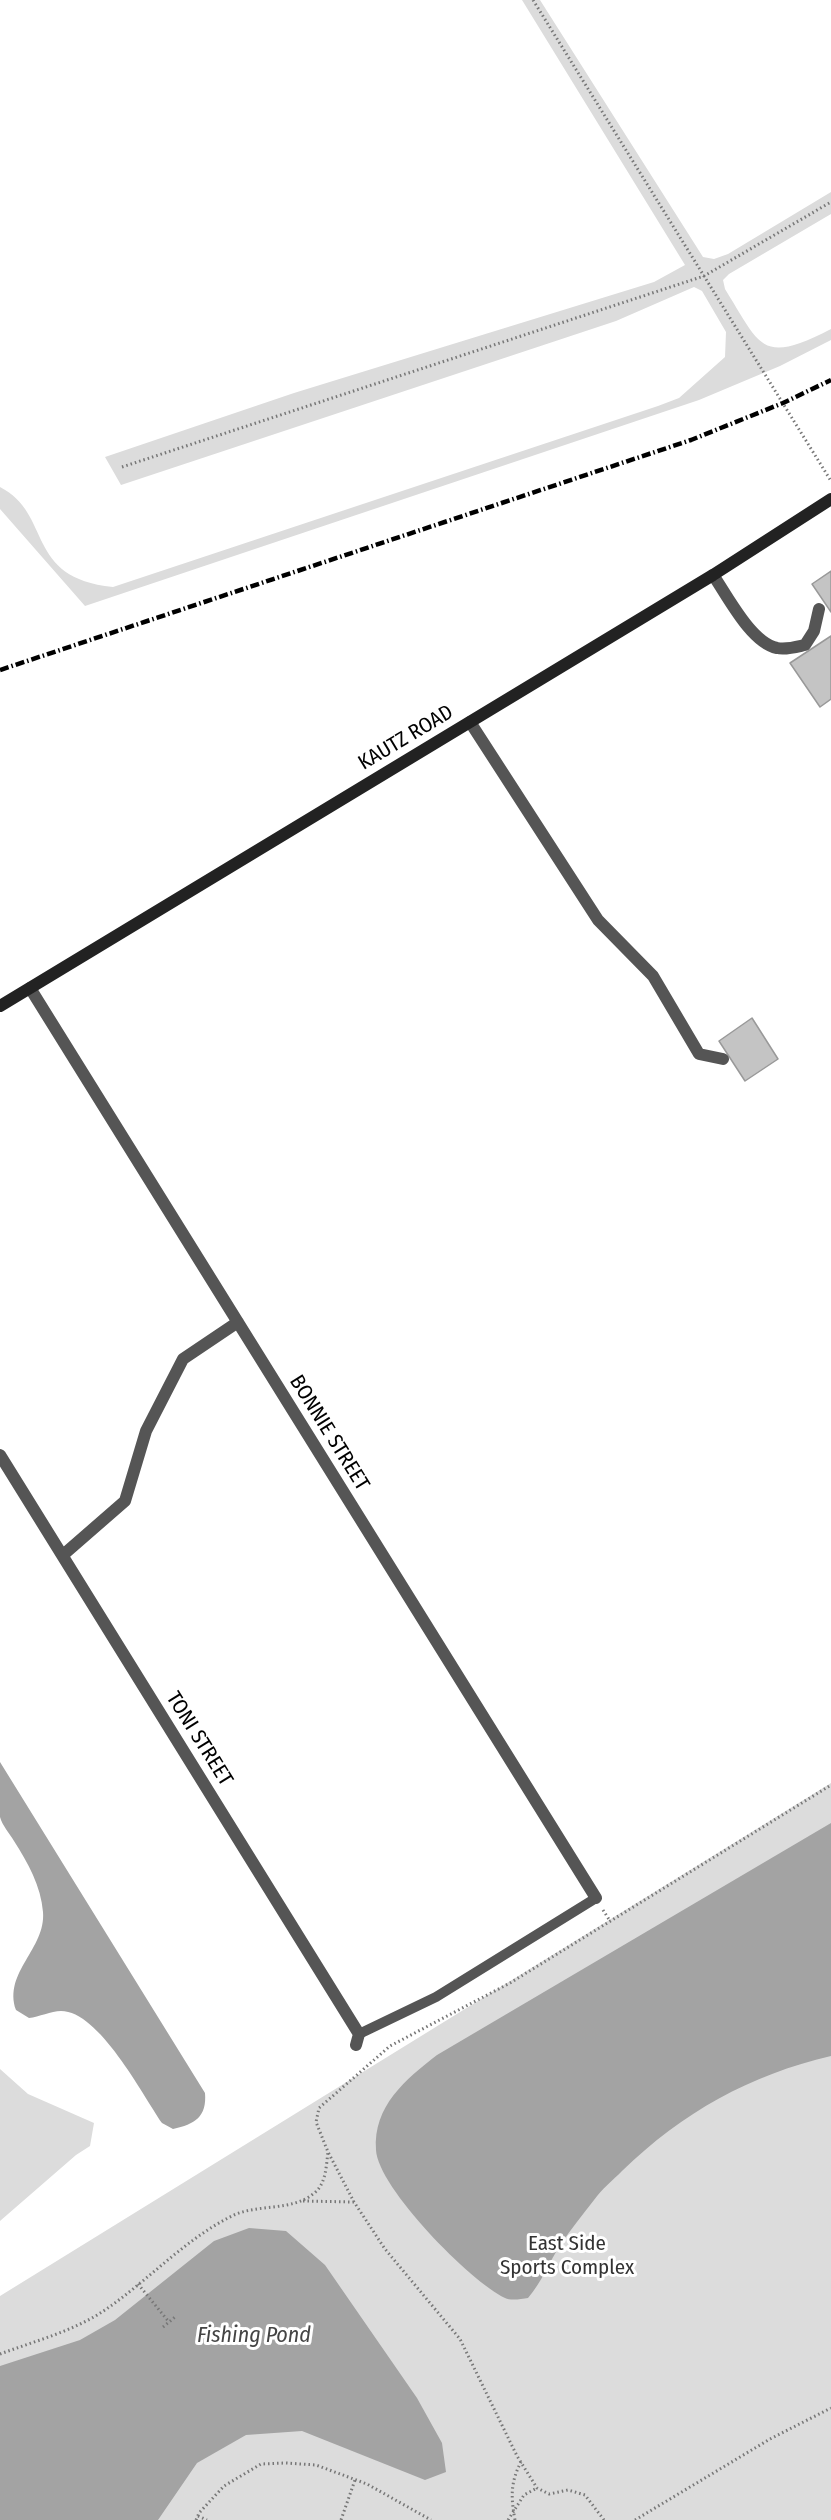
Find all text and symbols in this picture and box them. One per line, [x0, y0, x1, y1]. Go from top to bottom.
street label: KAUTZ ROAD [354, 700, 458, 776]
street label: BONNIE STREET [284, 1371, 374, 1495]
street label: TONI STREET [160, 1687, 238, 1791]
park label: East Side Sports Complex [500, 2231, 634, 2281]
water label: Fishing Pond [197, 2323, 311, 2349]

